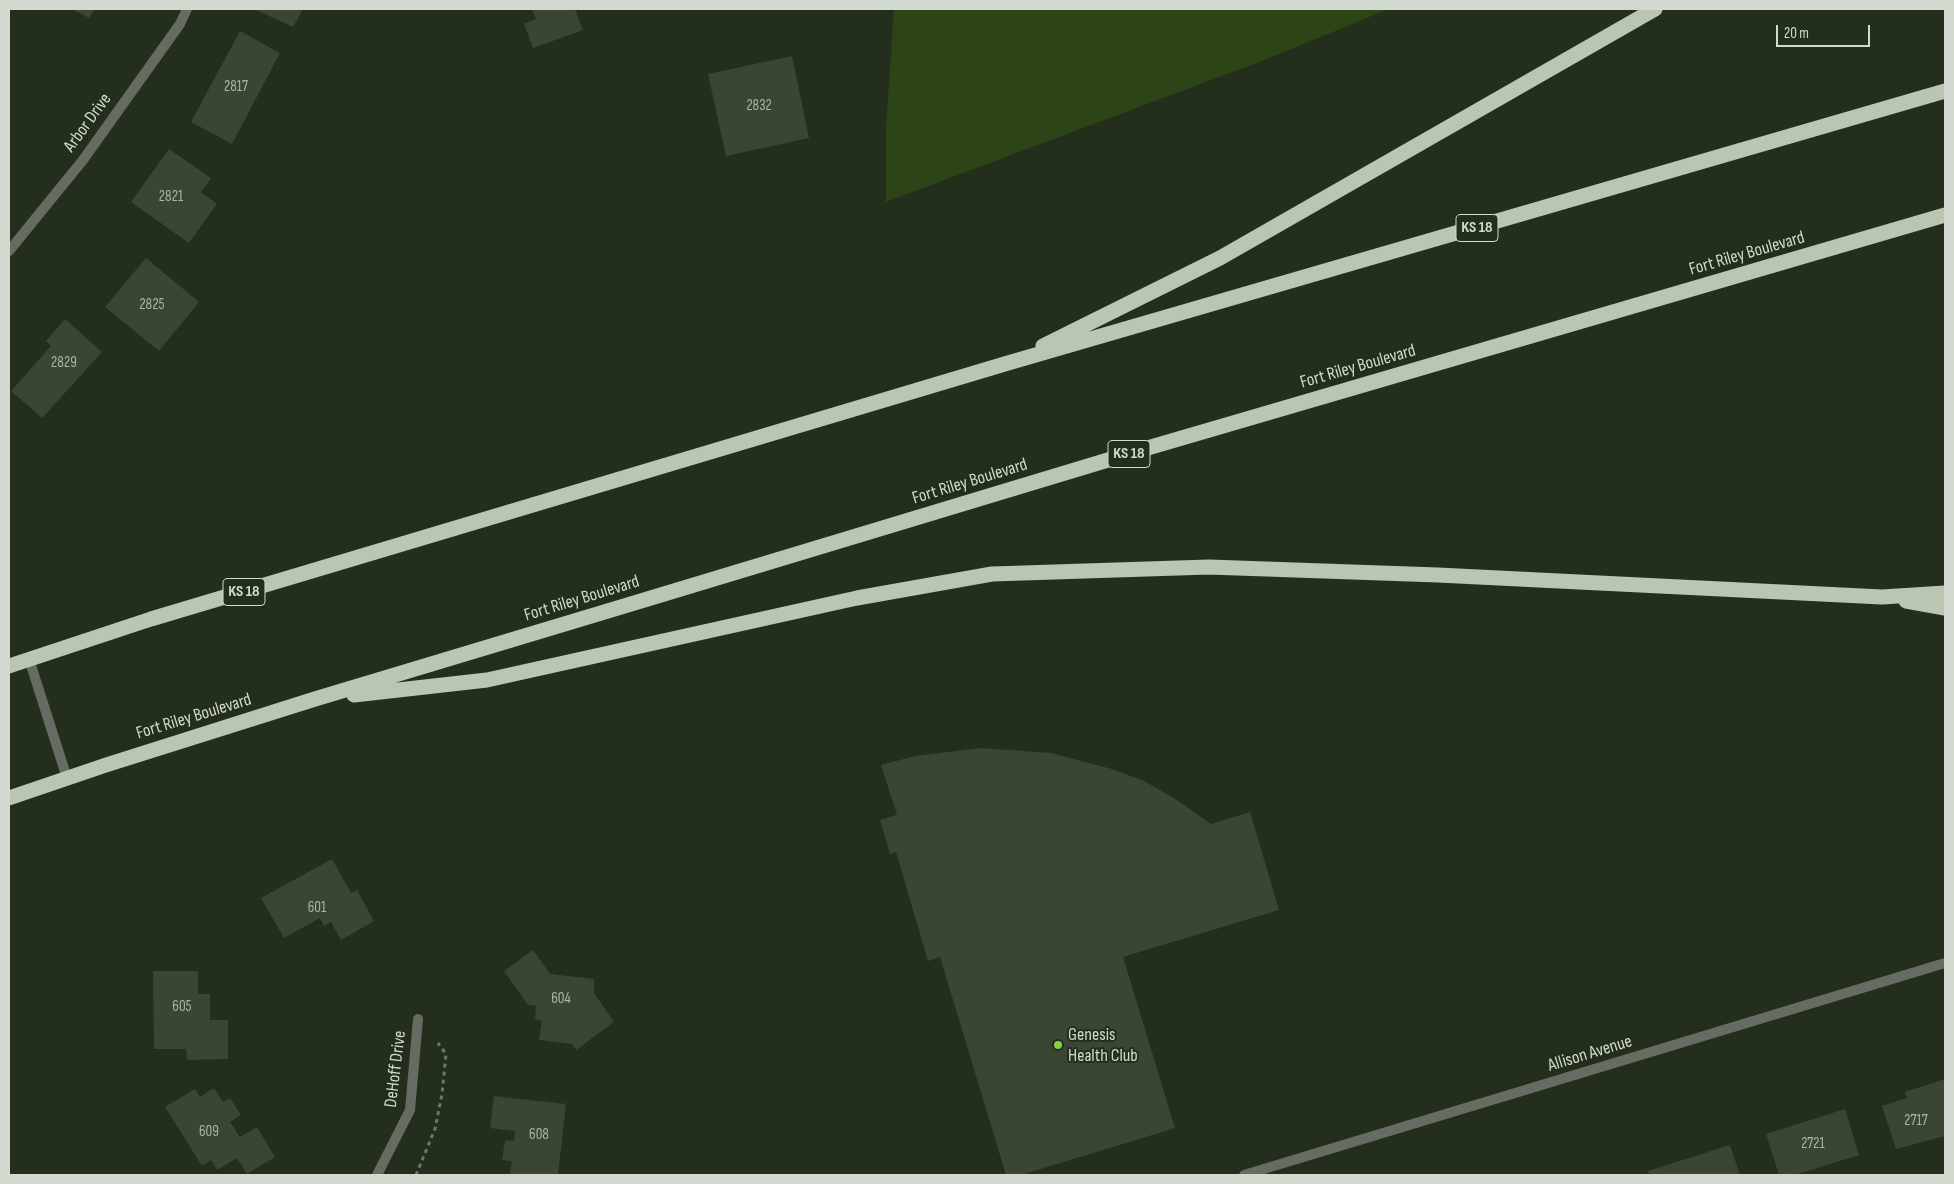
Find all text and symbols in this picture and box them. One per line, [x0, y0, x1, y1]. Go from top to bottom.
scale bar [1779, 15, 1873, 47]
text: 20 m [1784, 24, 1809, 43]
house number: 2817 [224, 78, 248, 96]
street label: Arbor Drive [59, 89, 117, 157]
house number: 2832 [746, 97, 772, 115]
house number: 2821 [159, 188, 183, 206]
road number: KS 18 [1456, 214, 1498, 242]
street label: Fort Riley Boulevard [1687, 227, 1807, 281]
house number: 2825 [139, 296, 165, 314]
street label: Fort Riley Boulevard [1298, 340, 1418, 394]
house number: 2829 [51, 354, 77, 372]
road number: KS 18 [1108, 440, 1150, 468]
street label: Fort Riley Boulevard [910, 454, 1030, 510]
street label: Fort Riley Boulevard [522, 571, 642, 627]
road number: KS 18 [223, 578, 265, 606]
street label: Fort Riley Boulevard [134, 689, 254, 745]
house number: 601 [308, 899, 326, 917]
house number: 604 [551, 990, 571, 1008]
house number: 605 [172, 998, 192, 1016]
place label: Genesis Health Club [1068, 1024, 1138, 1066]
street label: DeHoff Drive [381, 1029, 411, 1109]
street label: Allison Avenue [1545, 1031, 1635, 1077]
marker: Genesis Health Club [1052, 1039, 1064, 1051]
house number: 2717 [1904, 1112, 1928, 1130]
house number: 609 [199, 1123, 219, 1141]
house number: 608 [529, 1126, 549, 1144]
house number: 2721 [1801, 1135, 1825, 1153]

